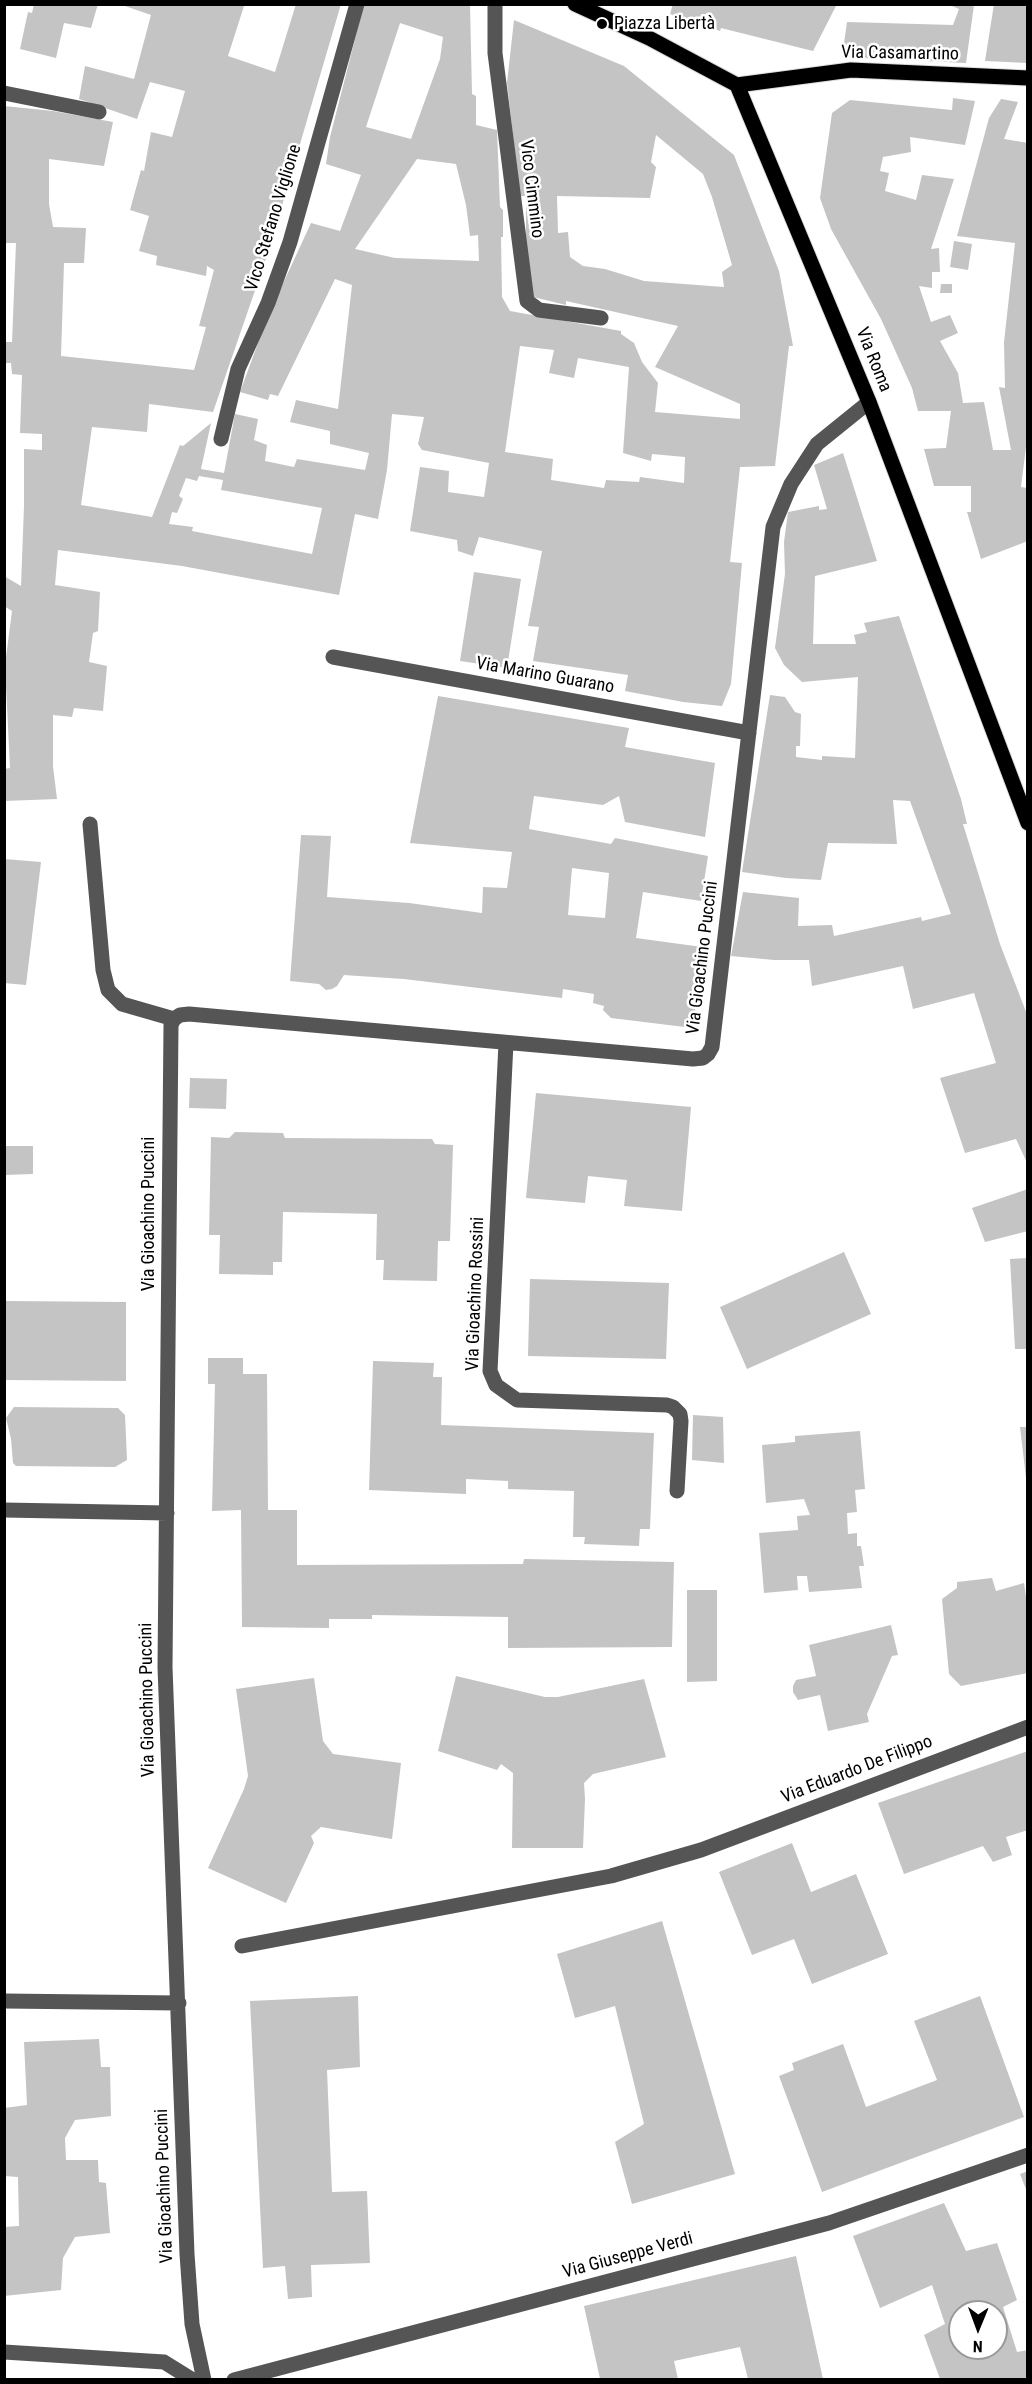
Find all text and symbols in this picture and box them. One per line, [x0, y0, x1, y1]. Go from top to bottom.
place label: Piazza Libertà [614, 13, 715, 35]
marker: Piazza Libertà [595, 17, 609, 31]
street label: Via Casamartino [841, 42, 959, 66]
street label: Vico Cimmino [514, 139, 548, 239]
street label: Vico Stefano Viglione [241, 142, 307, 294]
street label: Via Roma [850, 325, 896, 395]
street label: Via Marino Guarano [474, 653, 616, 699]
street label: Via Gioachino Puccini [683, 880, 723, 1036]
street label: Via Gioachino Puccini [138, 1137, 160, 1291]
street label: Via Gioachino Rossini [463, 1216, 489, 1372]
street label: Via Gioachino Puccini [136, 1622, 160, 1778]
street label: Via Eduardo De Filippo [778, 1731, 936, 1809]
street label: Via Gioachino Puccini [152, 2108, 178, 2264]
street label: Via Giuseppe Verdi [561, 2228, 695, 2284]
north arrow [948, 2300, 1008, 2360]
text: N [973, 2337, 983, 2356]

